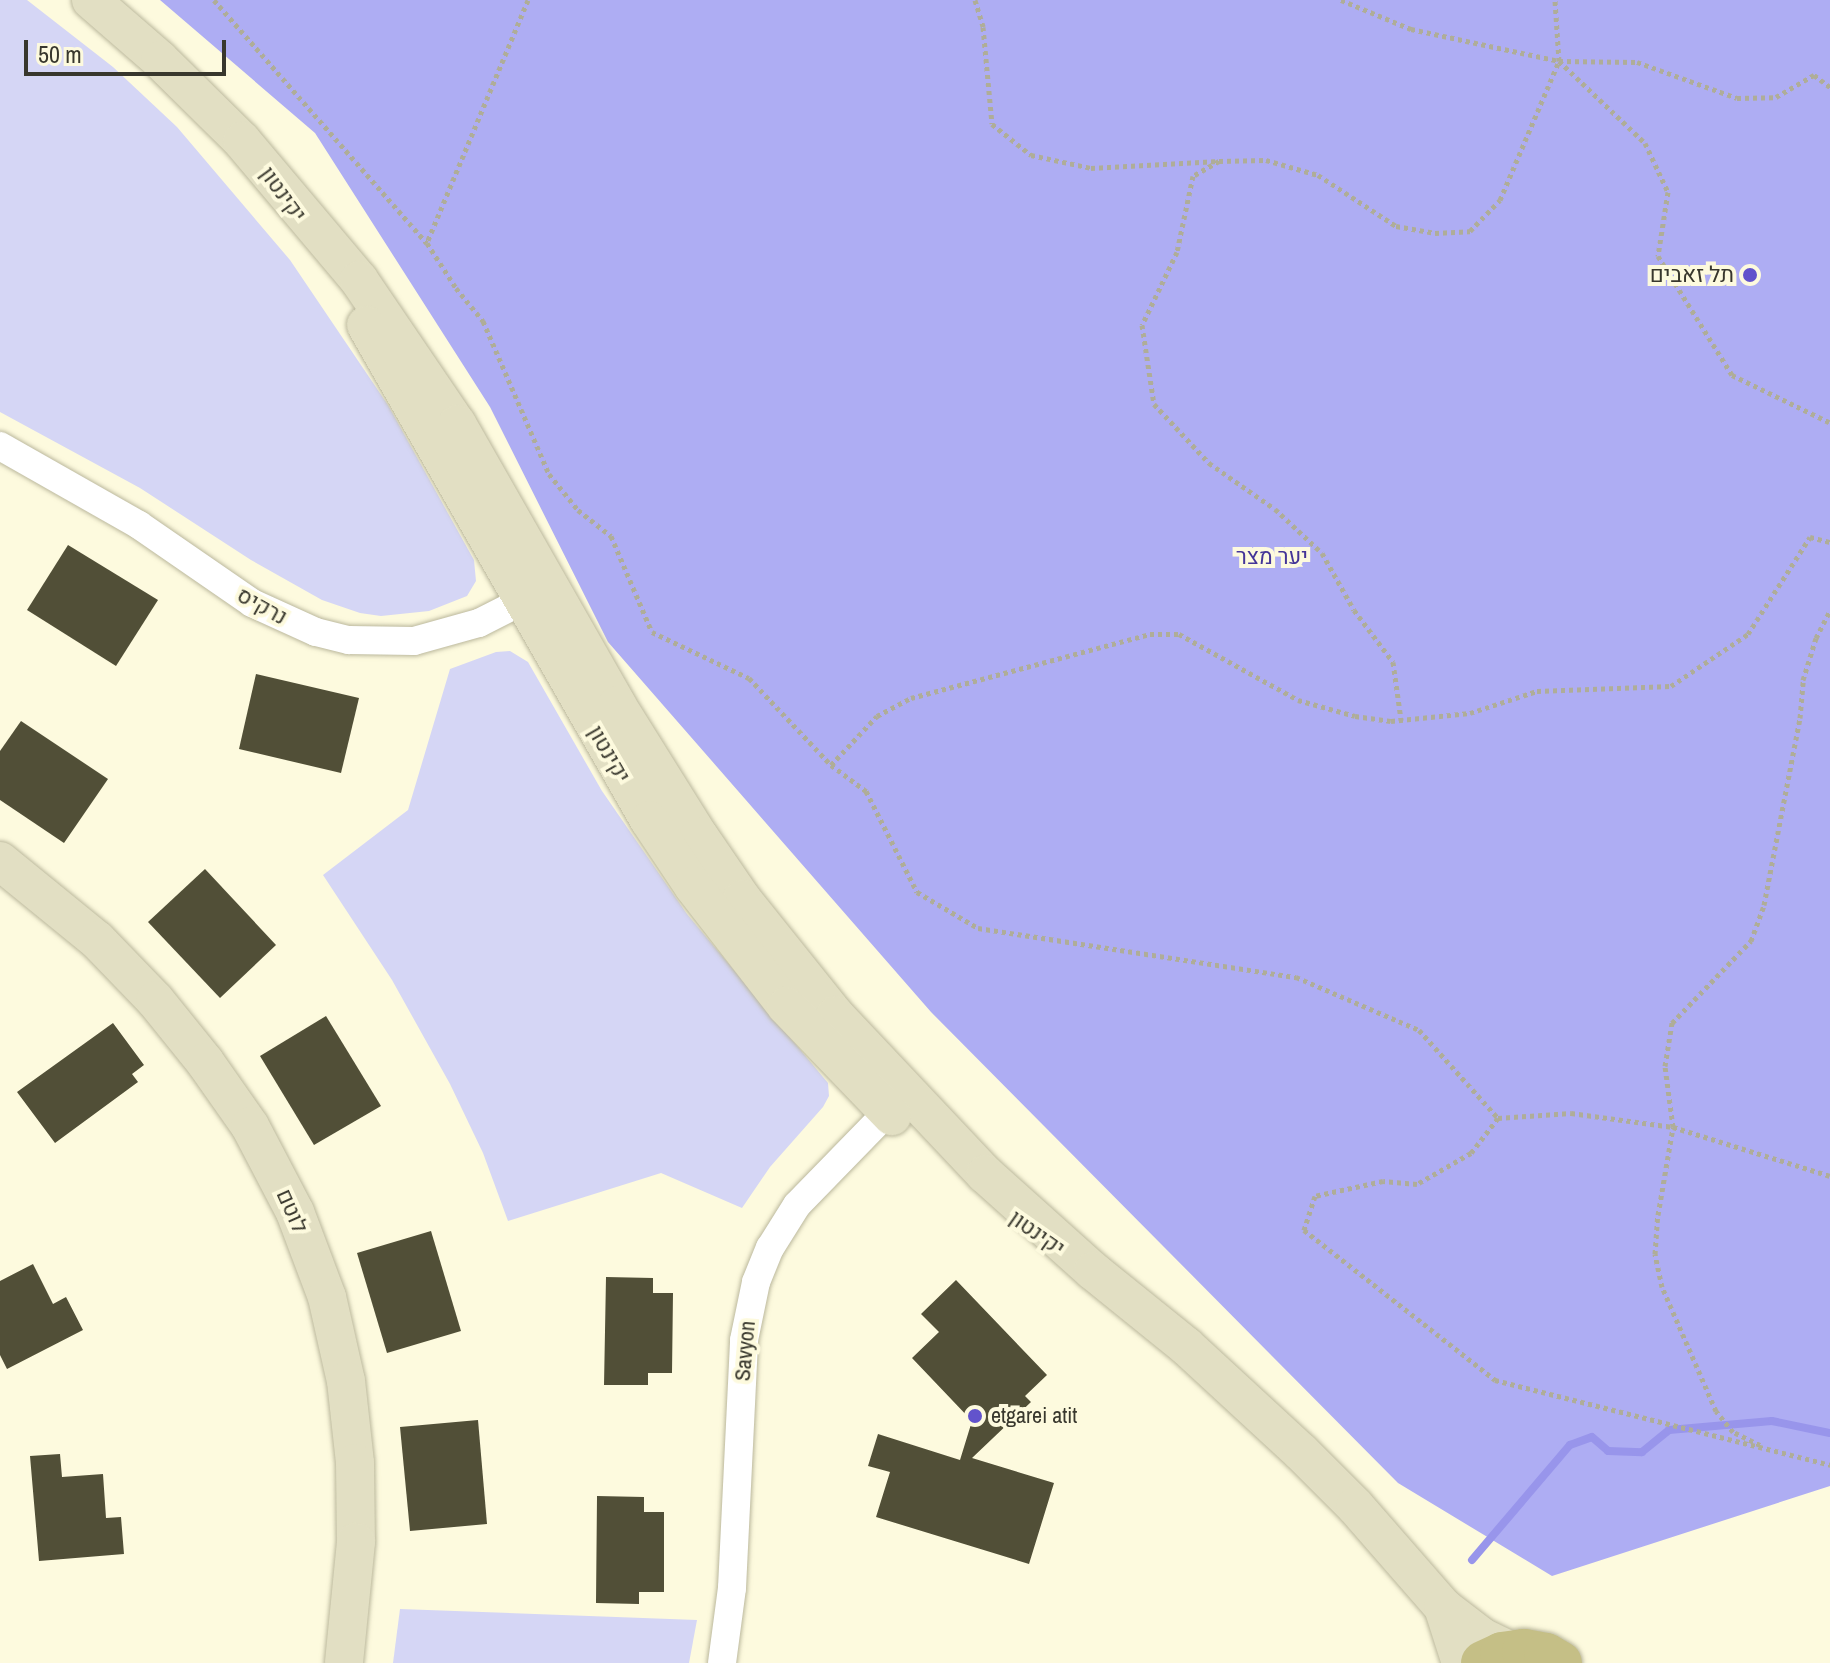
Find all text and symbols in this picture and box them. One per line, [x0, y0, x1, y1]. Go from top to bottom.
scale bar [28, 24, 230, 74]
text: 50 m [38, 38, 82, 70]
street label: יקינטון [254, 161, 312, 227]
place label: תל זאבים [1650, 262, 1734, 288]
marker: תל זאבים [1741, 266, 1759, 284]
park label: יער מצר [1236, 544, 1308, 570]
street label: נרקיס [232, 582, 292, 630]
street label: יקינטון [582, 721, 636, 787]
street label: לוטם [271, 1185, 313, 1237]
street label: יקינטון [1004, 1205, 1070, 1261]
street label: Savyon [729, 1320, 761, 1382]
place label: etgarei atit [991, 1403, 1077, 1429]
marker: etgarei atit [966, 1407, 984, 1425]

